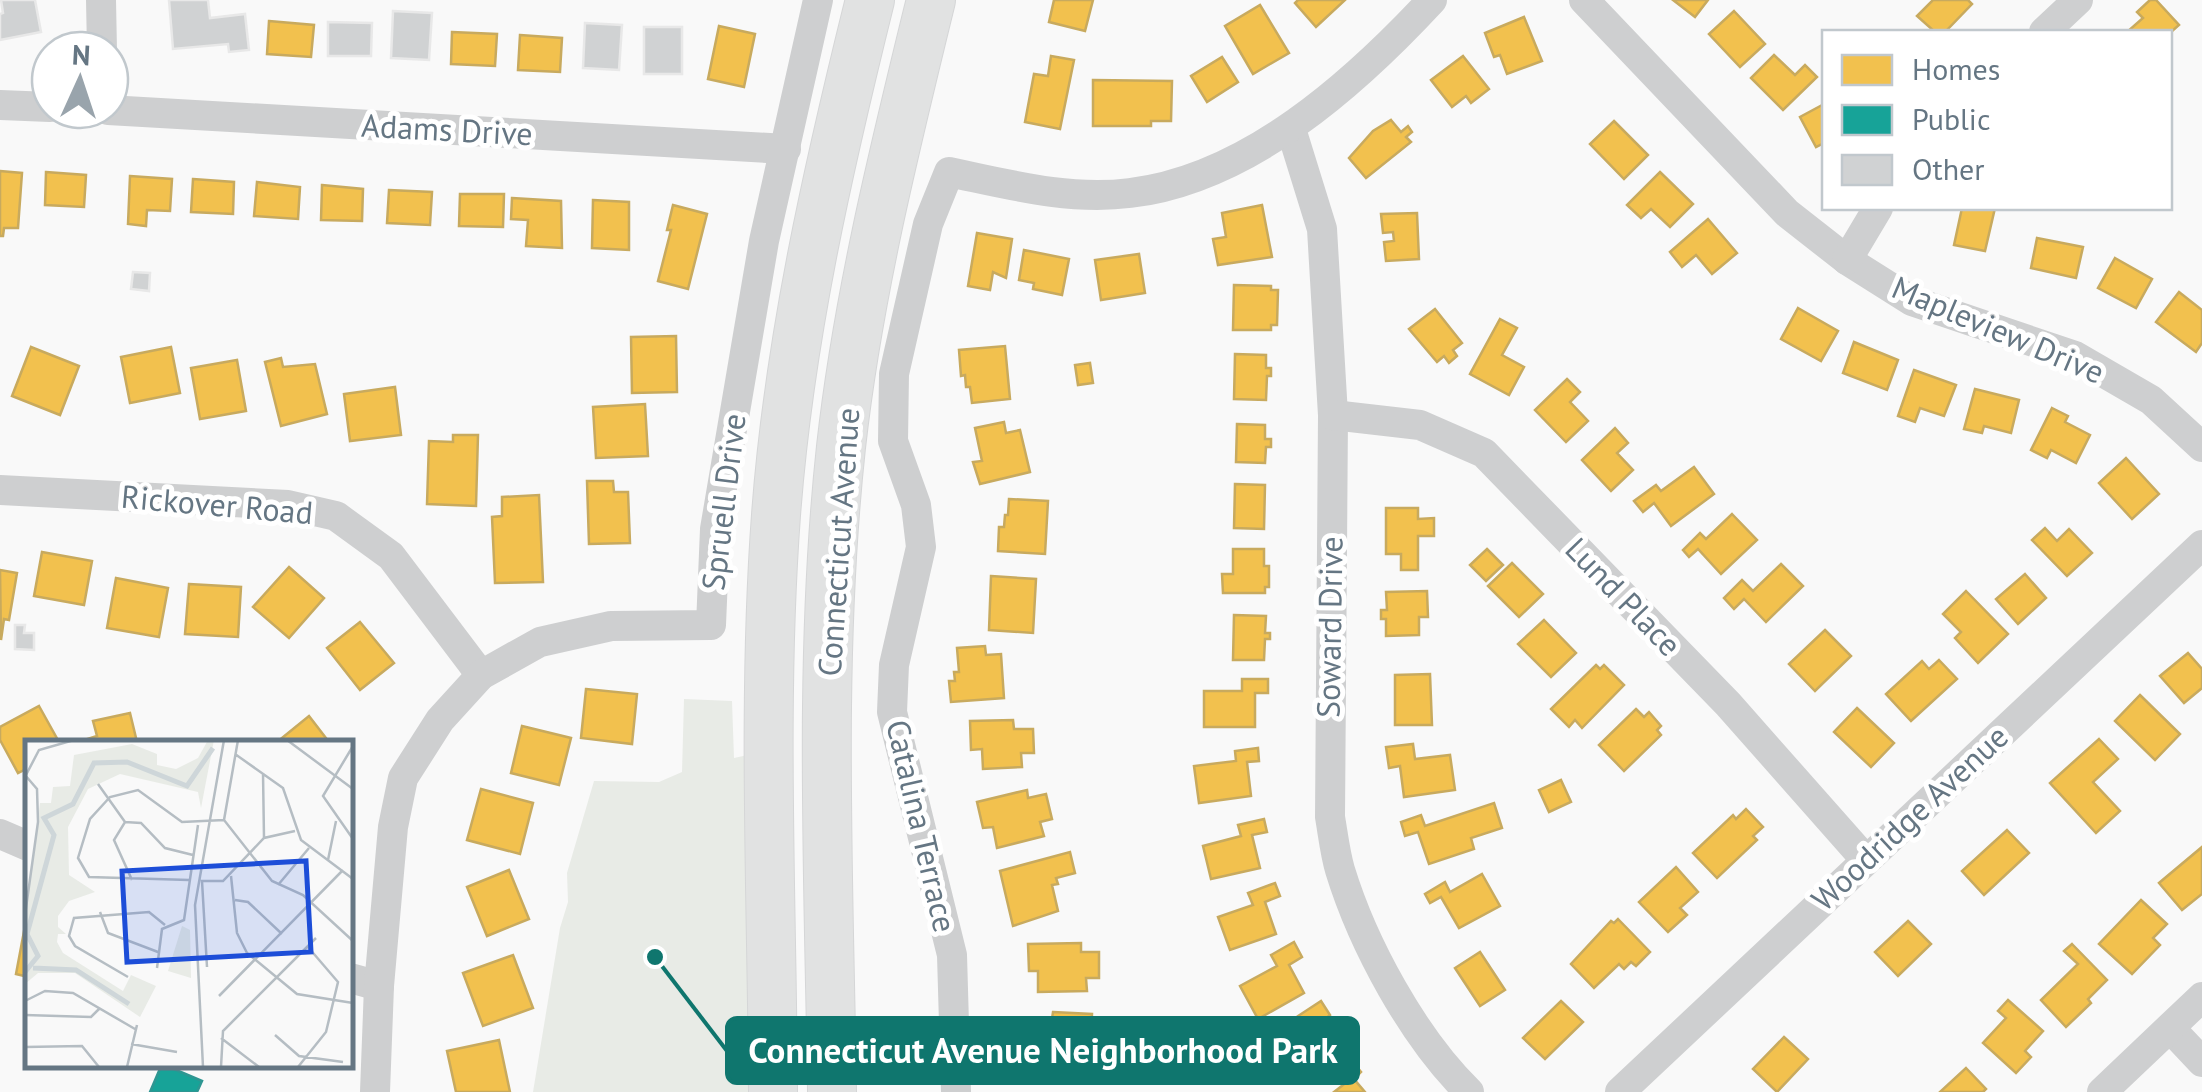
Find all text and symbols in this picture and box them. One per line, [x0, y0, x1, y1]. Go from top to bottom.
north arrow [30, 30, 130, 130]
legend [1822, 30, 2172, 210]
text: N [71, 36, 91, 73]
text: Homes [1912, 49, 2000, 88]
text: Public [1912, 99, 1990, 138]
street label: Adams Drive [360, 104, 534, 154]
text: Other [1912, 149, 1985, 188]
street label: Mapleview Drive [1886, 266, 2111, 393]
street label: Connecticut Avenue [808, 406, 868, 678]
street label: Spruell Drive [691, 411, 755, 593]
street label: Rickover Road [119, 475, 315, 533]
street label: Lund Place [1557, 528, 1691, 665]
street label: Soward Drive [1306, 536, 1352, 718]
street label: Catalina Terrace [877, 715, 967, 936]
street label: Woodridge Avenue [1802, 715, 2017, 919]
inset map [25, 740, 352, 1067]
callout: Connecticut Avenue Neighborhood Park [727, 1018, 1358, 1083]
text: Connecticut Avenue Neighborhood Park [748, 1027, 1339, 1073]

